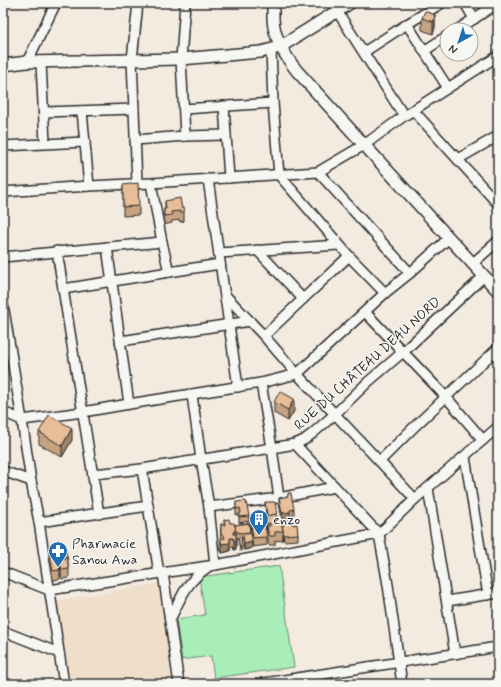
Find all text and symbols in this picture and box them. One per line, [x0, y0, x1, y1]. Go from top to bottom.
north arrow [439, 22, 479, 62]
text: N [446, 41, 461, 57]
street label: RUE DU CHÂTEAU DEAU NORD [291, 293, 445, 434]
building icon: enzo [248, 508, 270, 536]
place label: enzo [273, 511, 301, 529]
place label: Pharmacie Sanou Awa [72, 535, 137, 569]
pharmacy icon: Pharmacie Sanou Awa [47, 540, 69, 568]

